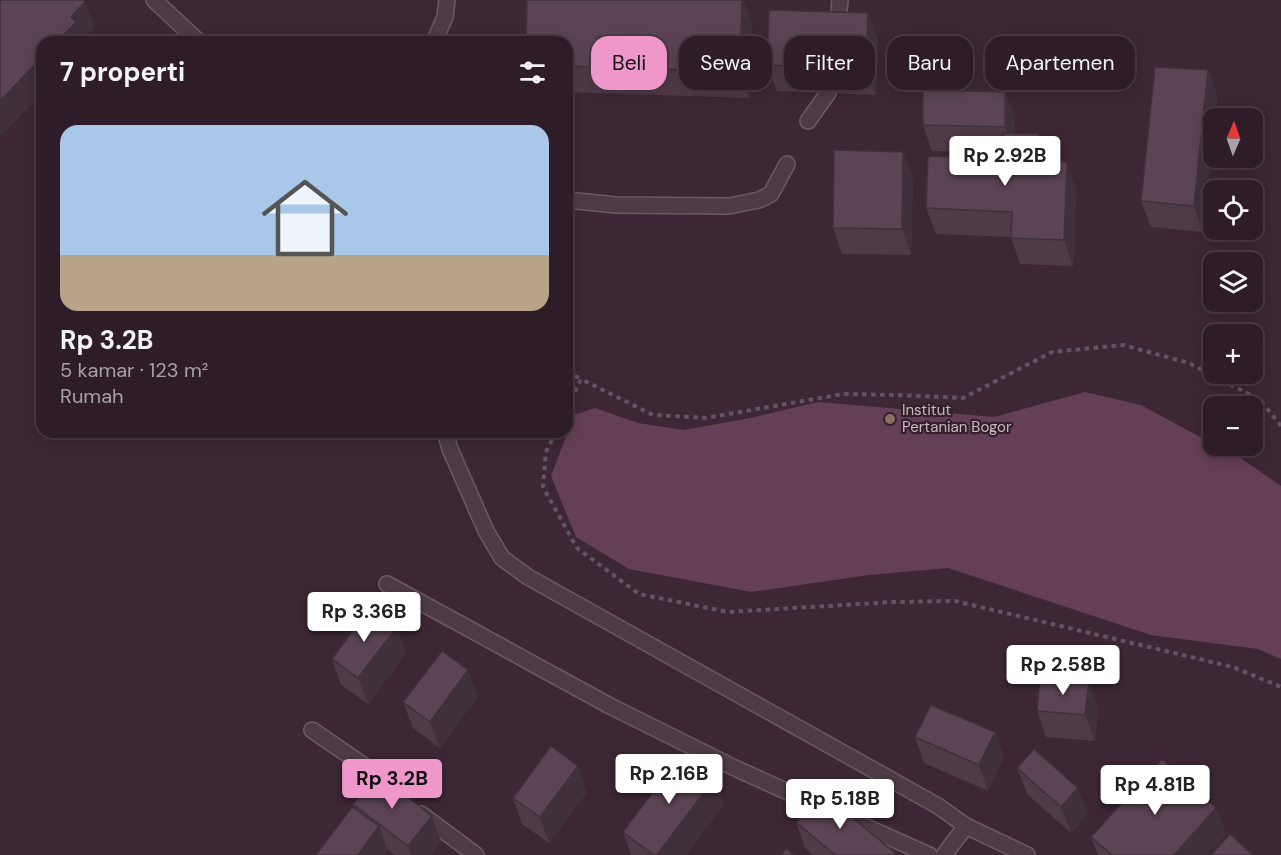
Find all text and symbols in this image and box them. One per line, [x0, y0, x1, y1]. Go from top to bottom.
chip: Beli [591, 36, 667, 90]
chip: Sewa [679, 36, 772, 90]
chip: Filter [784, 36, 875, 90]
chip: Baru [887, 36, 973, 90]
chip: Apartemen [985, 36, 1135, 90]
text: 7 properti [60, 55, 185, 89]
icon: filters [516, 56, 549, 89]
north arrow [1203, 108, 1263, 168]
map controls [1203, 108, 1263, 456]
pin: Rp 2.92B [943, 136, 1067, 187]
text: Rp 2.92B [963, 142, 1047, 168]
icon: home [251, 164, 359, 272]
button: locate [1203, 180, 1263, 240]
button: layers [1203, 252, 1263, 312]
text: Rp 3.2B [60, 323, 153, 357]
button: + [1203, 324, 1263, 384]
text: 5 kamar · 123 m² [60, 357, 208, 383]
text: Rumah [60, 383, 124, 409]
button: − [1203, 396, 1263, 456]
place label: Institut Pertanian Bogor [902, 400, 1012, 437]
marker: Institut Pertanian Bogor [883, 412, 897, 426]
pin: Rp 3.36B [302, 592, 426, 643]
text: Rp 3.36B [321, 598, 407, 624]
pin: Rp 2.58B [1001, 645, 1125, 696]
text: Rp 2.58B [1021, 651, 1105, 677]
pin: Rp 2.16B [607, 754, 731, 805]
pin: Rp 3.2B [337, 759, 447, 810]
text: Rp 2.16B [629, 760, 709, 786]
text: Rp 3.2B [356, 765, 428, 791]
pin: Rp 4.81B [1093, 765, 1217, 816]
text: Rp 4.81B [1115, 771, 1195, 797]
pin: Rp 5.18B [778, 779, 902, 830]
text: Rp 5.18B [800, 785, 880, 811]

